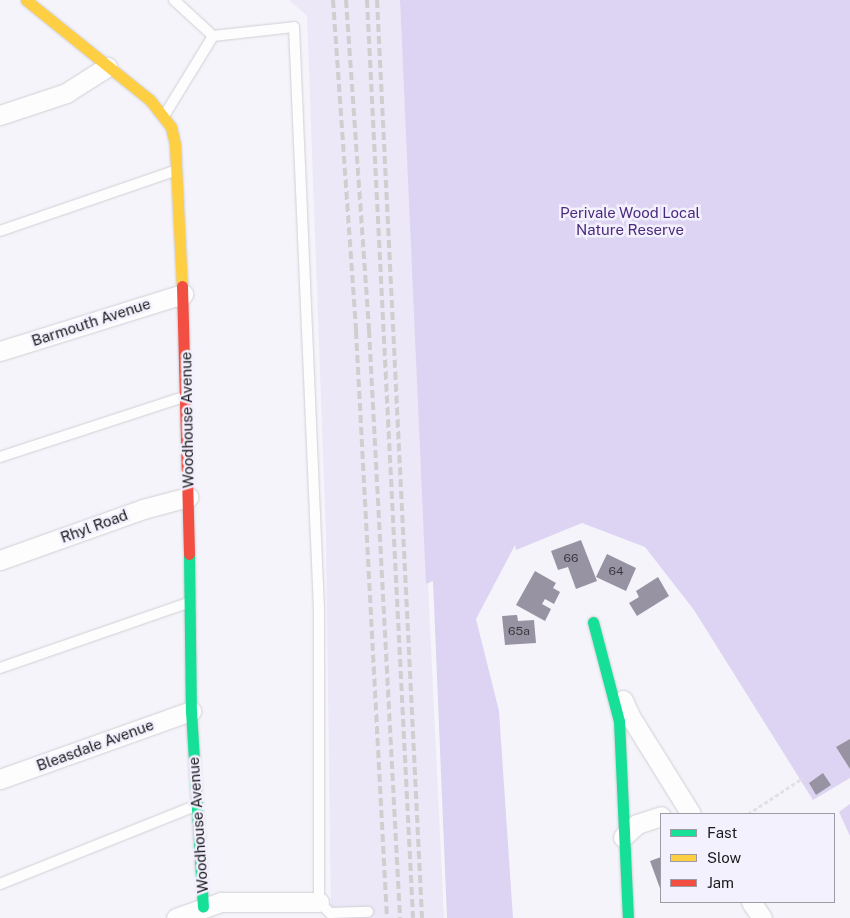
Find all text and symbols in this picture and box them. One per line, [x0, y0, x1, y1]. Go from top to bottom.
park label: Perivale Wood Local Nature Reserve [560, 203, 700, 238]
street label: Barmouth Avenue [29, 294, 153, 350]
street label: Woodhouse Avenue [177, 352, 197, 488]
street label: Rhyl Road [58, 506, 130, 546]
house number: 66 [564, 552, 578, 566]
house number: 64 [609, 565, 623, 579]
house number: 65a [508, 625, 530, 639]
street label: Bleasdale Avenue [34, 715, 156, 775]
street label: Woodhouse Avenue [184, 756, 212, 894]
legend [660, 813, 835, 903]
text: Fast [707, 824, 737, 841]
text: Slow [707, 849, 741, 866]
text: Jam [707, 874, 734, 891]

